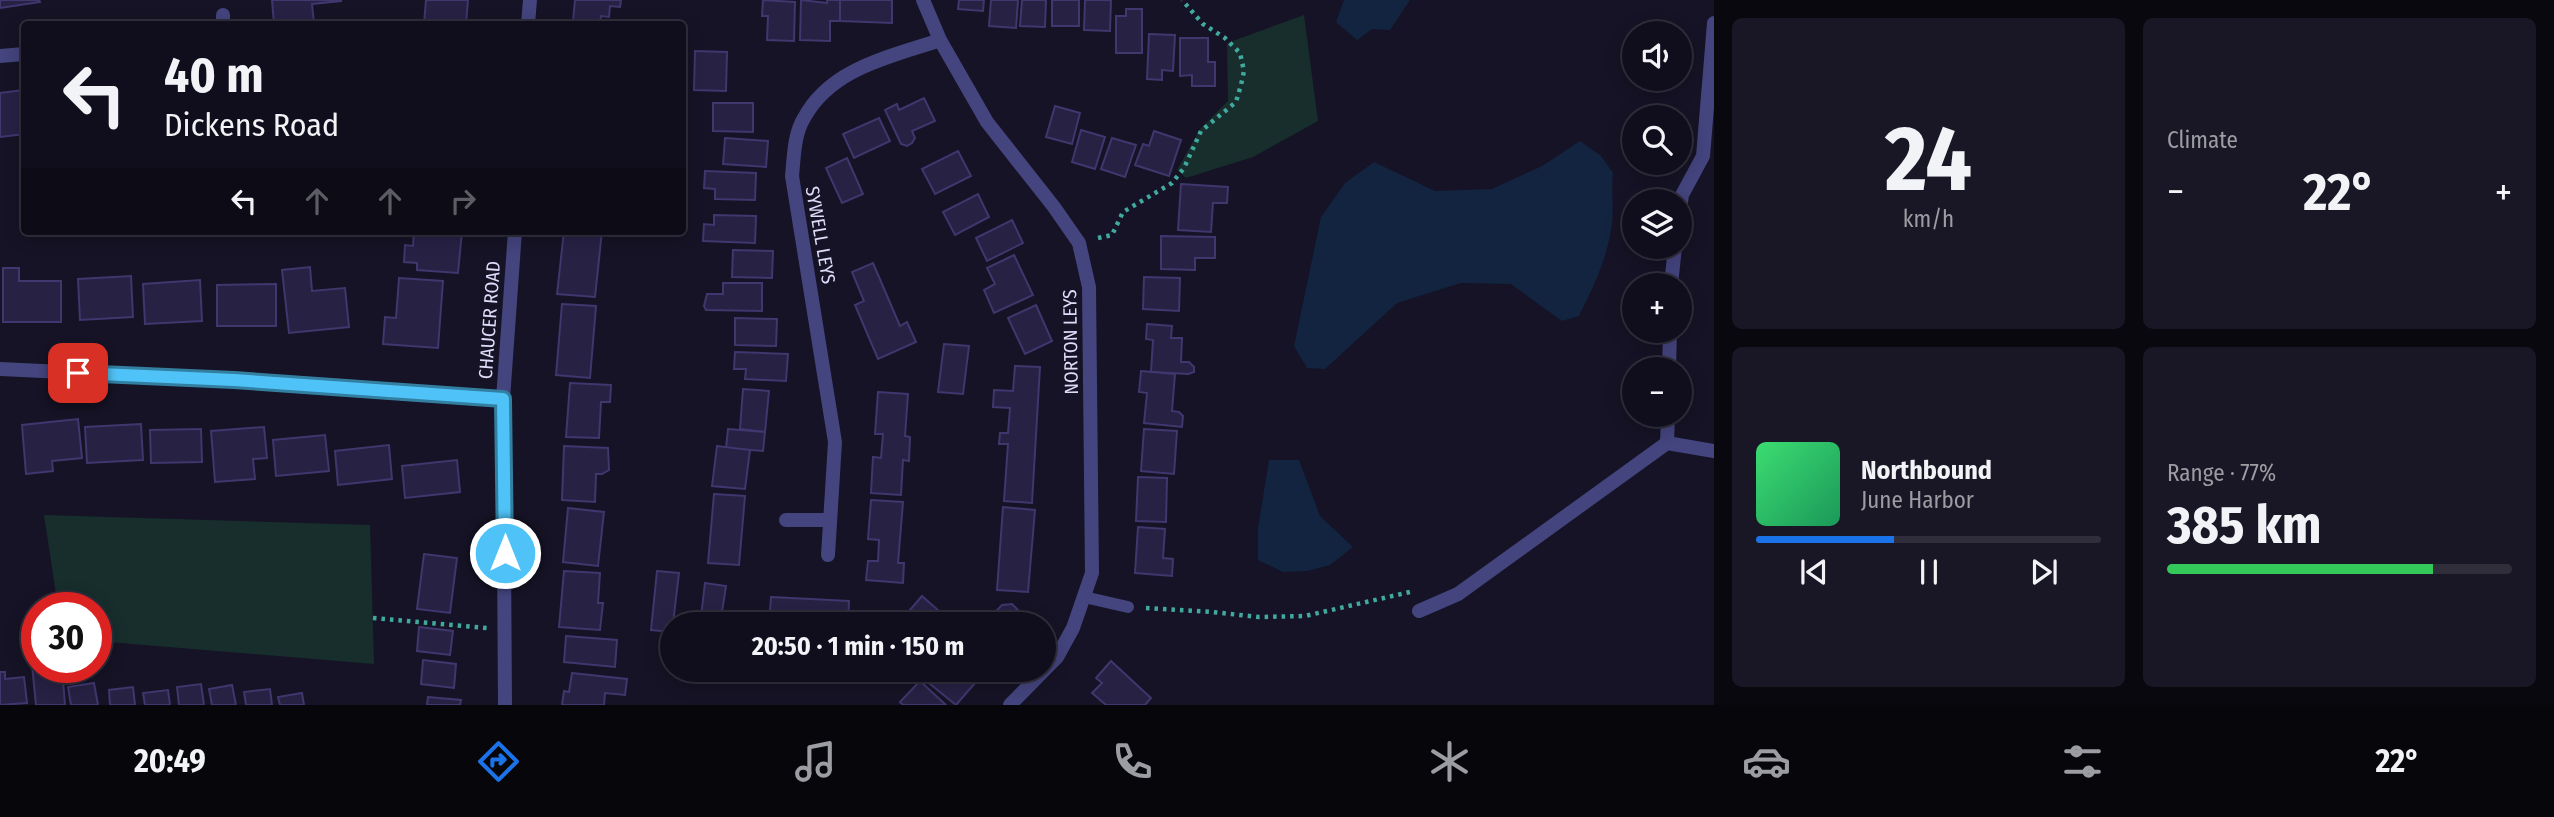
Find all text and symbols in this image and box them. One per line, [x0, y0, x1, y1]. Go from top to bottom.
map controls [1622, 21, 1692, 427]
button: sound [1622, 21, 1692, 91]
text: 40 m [164, 46, 264, 105]
icon: left [49, 49, 140, 140]
button: search [1622, 105, 1692, 175]
text: 24 [1885, 105, 1972, 214]
text: Dickens Road [164, 106, 339, 144]
text: Climate [2167, 126, 2238, 154]
text: 22° [2303, 161, 2376, 224]
text: − [2167, 169, 2184, 215]
text: + [2495, 169, 2512, 215]
icon: left [225, 182, 263, 220]
icon: ahead [298, 182, 336, 220]
icon: ahead [371, 182, 409, 220]
icon: right [444, 182, 482, 220]
street label: SYWELL LEYS [801, 184, 840, 286]
button: layers [1622, 189, 1692, 259]
text: km/h [1903, 205, 1954, 233]
street label: CHAUCER ROAD [474, 260, 505, 380]
button: + [1622, 273, 1692, 343]
street label: NORTON LEYS [1058, 289, 1083, 395]
pin [48, 343, 108, 403]
icon: arrive [59, 354, 97, 392]
button: − [1622, 357, 1692, 427]
text: Northbound [1861, 455, 1992, 486]
text: Range · 77% [2167, 459, 2276, 487]
text: June Harbor [1861, 486, 1974, 514]
text: 385 km [2167, 494, 2322, 557]
position arrow [468, 516, 542, 590]
icon: previous [1795, 553, 1833, 591]
icon: pause [1910, 553, 1948, 591]
icon: next [2025, 553, 2063, 591]
speed limit sign: 30 [21, 592, 112, 683]
text: 20:50 · 1 min · 150 m [752, 631, 964, 662]
icon: directions [474, 737, 523, 786]
icon: music [791, 737, 840, 786]
icon: phone [1108, 737, 1157, 786]
icon: climate [1425, 737, 1474, 786]
icon: car [1742, 737, 1791, 786]
icon: filters [2058, 737, 2107, 786]
text: 20:49 [134, 742, 206, 780]
text: 22° [2375, 742, 2420, 780]

